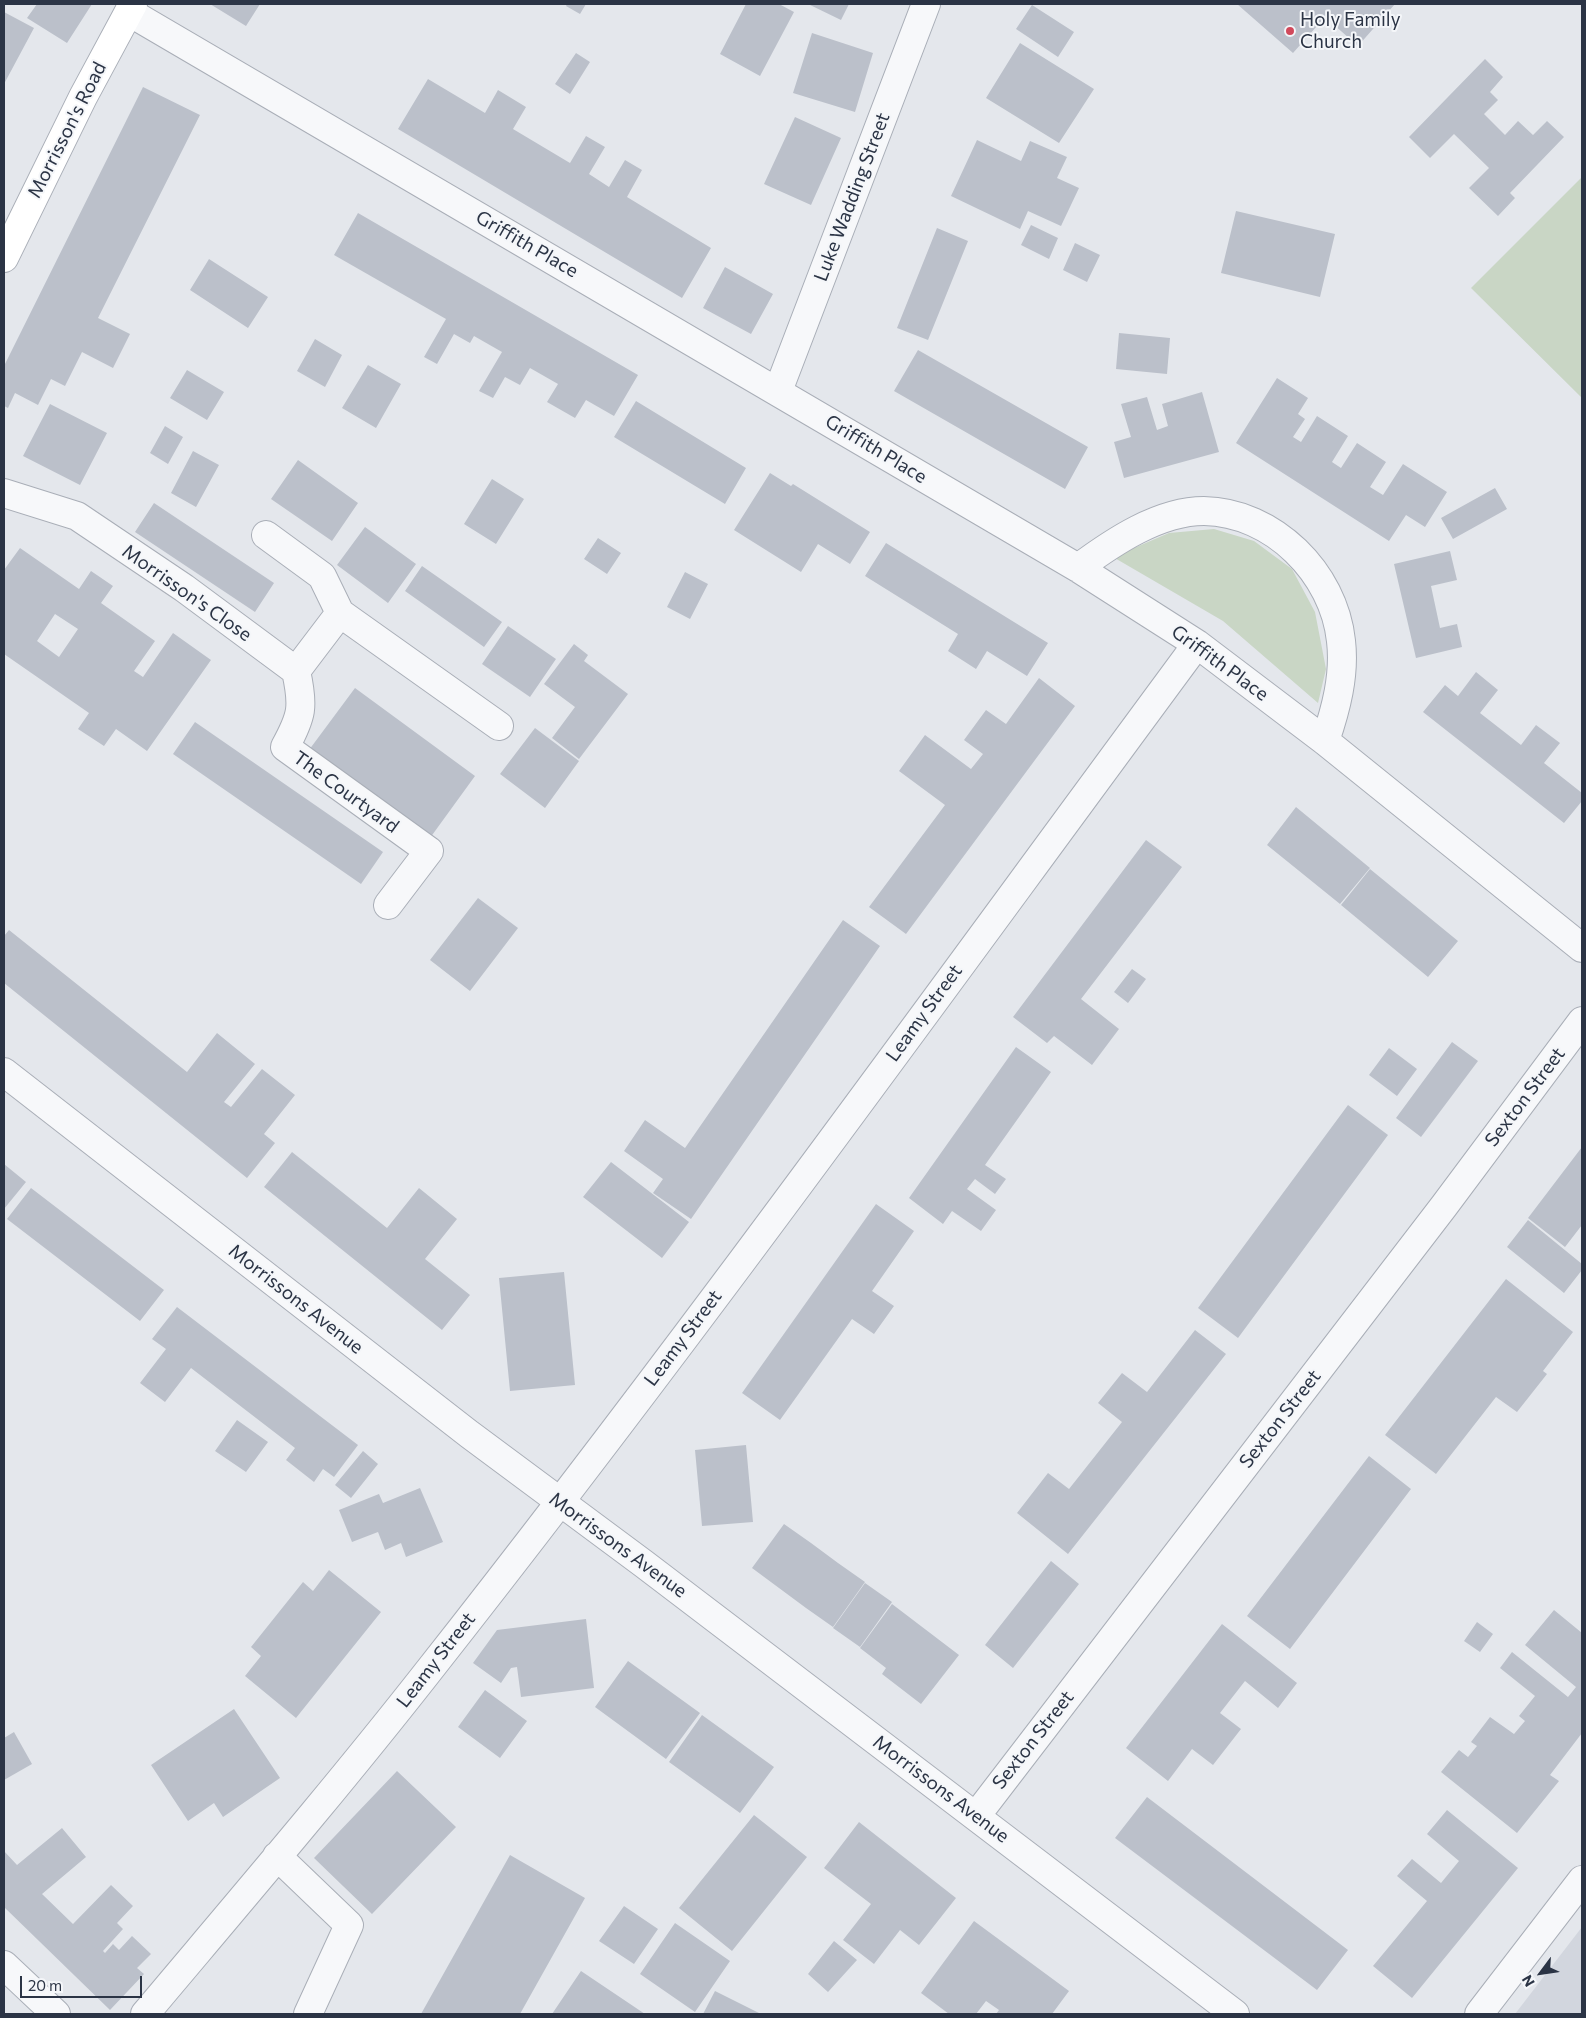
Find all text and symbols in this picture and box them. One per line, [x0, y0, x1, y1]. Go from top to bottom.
place label: Holy Family Church [1300, 9, 1400, 53]
marker: Holy Family Church [1284, 25, 1296, 37]
street label: Morrisson's Road [23, 58, 111, 202]
street label: Luke Wadding Street [809, 110, 895, 284]
street label: Griffith Place [472, 206, 582, 282]
street label: Griffith Place [821, 410, 931, 488]
street label: Morrisson's Close [118, 540, 256, 646]
street label: Griffith Place [1167, 620, 1273, 706]
street label: The Courtyard [289, 746, 403, 838]
street label: Leamy Street [881, 960, 967, 1066]
street label: Sexton Street [1480, 1043, 1570, 1151]
street label: Morrissons Avenue [224, 1239, 368, 1359]
street label: Leamy Street [639, 1285, 727, 1391]
street label: Sexton Street [1235, 1365, 1325, 1473]
street label: Morrissons Avenue [545, 1487, 691, 1603]
street label: Leamy Street [392, 1608, 480, 1712]
street label: Sexton Street [988, 1686, 1078, 1794]
street label: Morrissons Avenue [868, 1730, 1014, 1848]
north arrow [1516, 1948, 1566, 1998]
scale bar [22, 1966, 145, 1998]
text: N [1518, 1972, 1538, 1990]
text: 20 m [28, 1976, 62, 1994]

